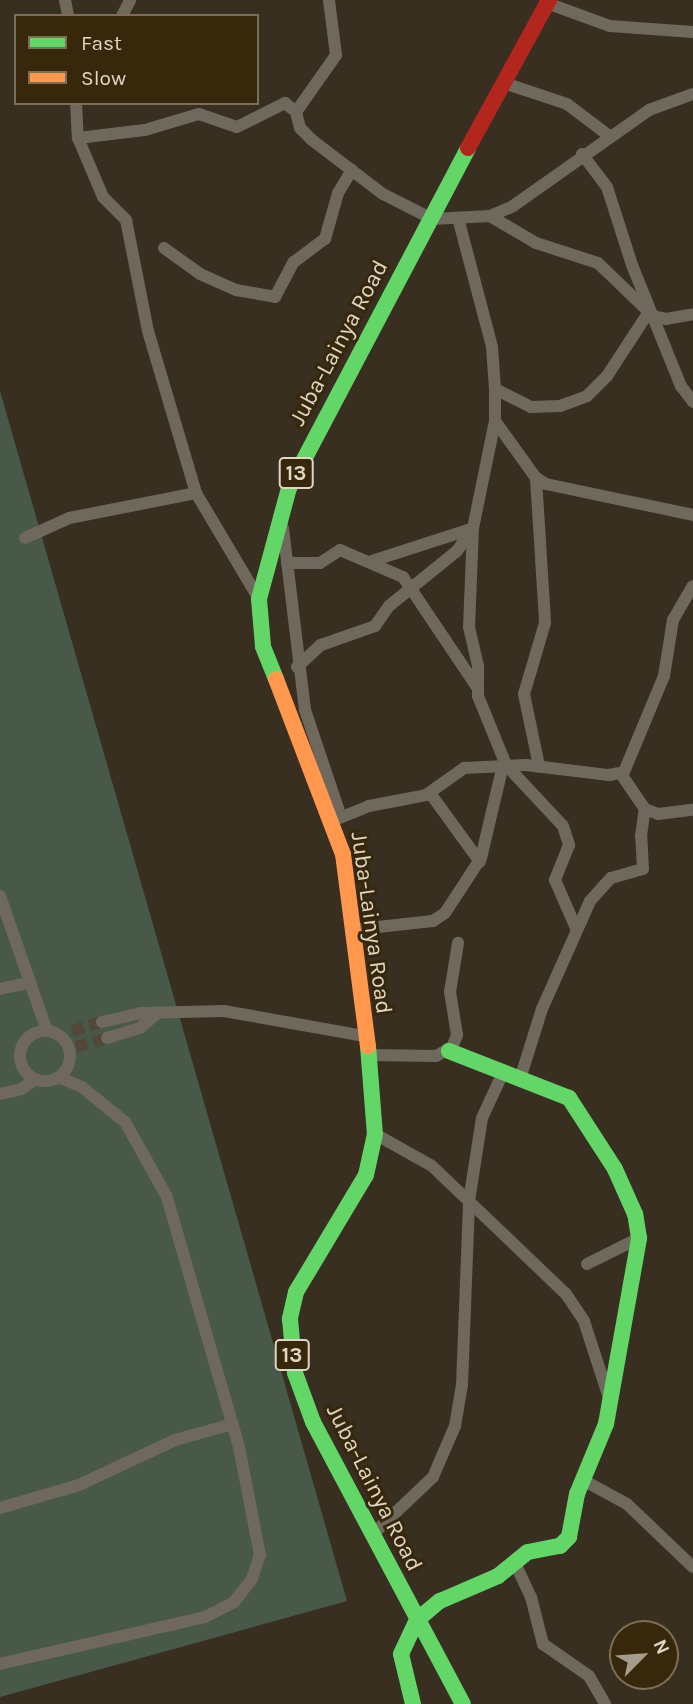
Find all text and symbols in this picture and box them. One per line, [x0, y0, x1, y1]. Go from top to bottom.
legend [14, 14, 259, 105]
text: Fast [81, 31, 122, 55]
text: Slow [81, 66, 126, 90]
street label: Juba-Lainya Road [284, 256, 394, 430]
road number: 13 [278, 456, 314, 490]
street label: Juba-Lainya Road [345, 830, 397, 1016]
road number: 13 [274, 1338, 310, 1372]
street label: Juba-Lainya Road [320, 1400, 428, 1576]
north arrow [609, 1620, 679, 1690]
text: N [648, 1636, 674, 1658]

